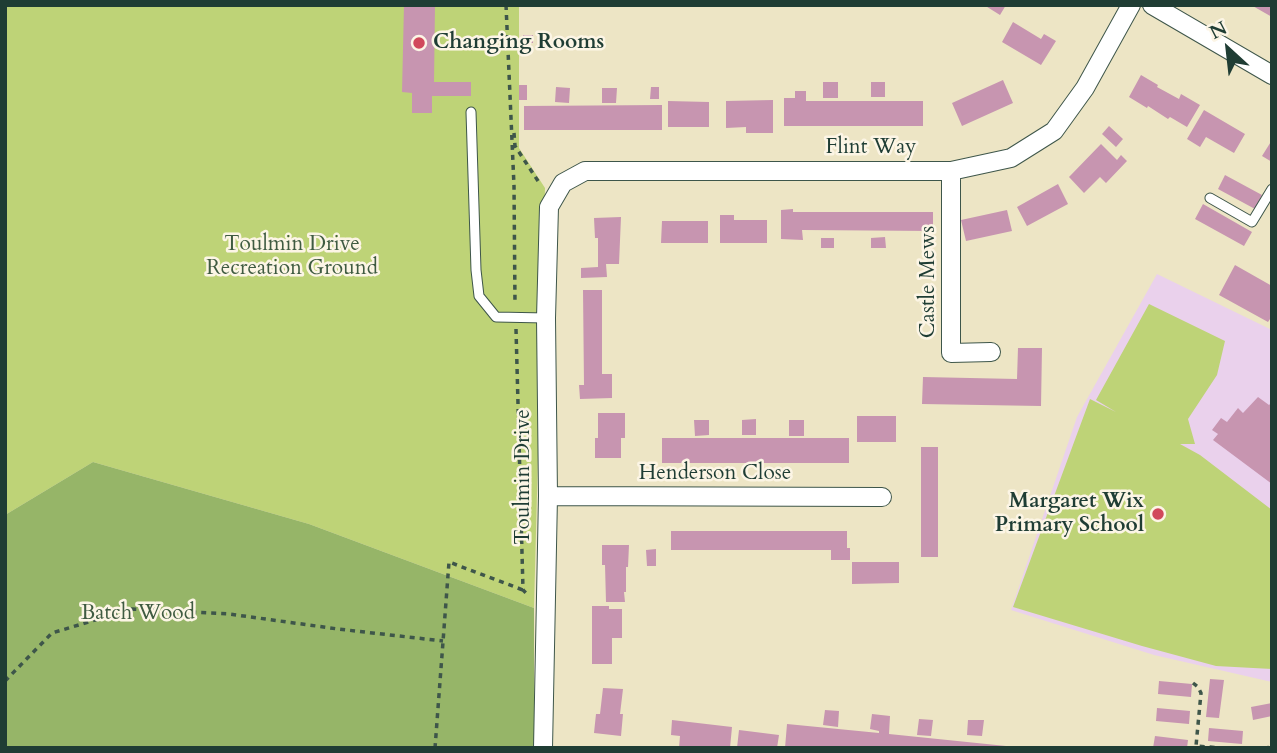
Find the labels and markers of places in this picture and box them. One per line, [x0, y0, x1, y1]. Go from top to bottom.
place label: Changing Rooms [433, 30, 604, 56]
marker: Changing Rooms [411, 35, 427, 51]
place label: Margaret Wix Primary School [995, 489, 1144, 539]
marker: Margaret Wix Primary School [1150, 506, 1166, 522]

